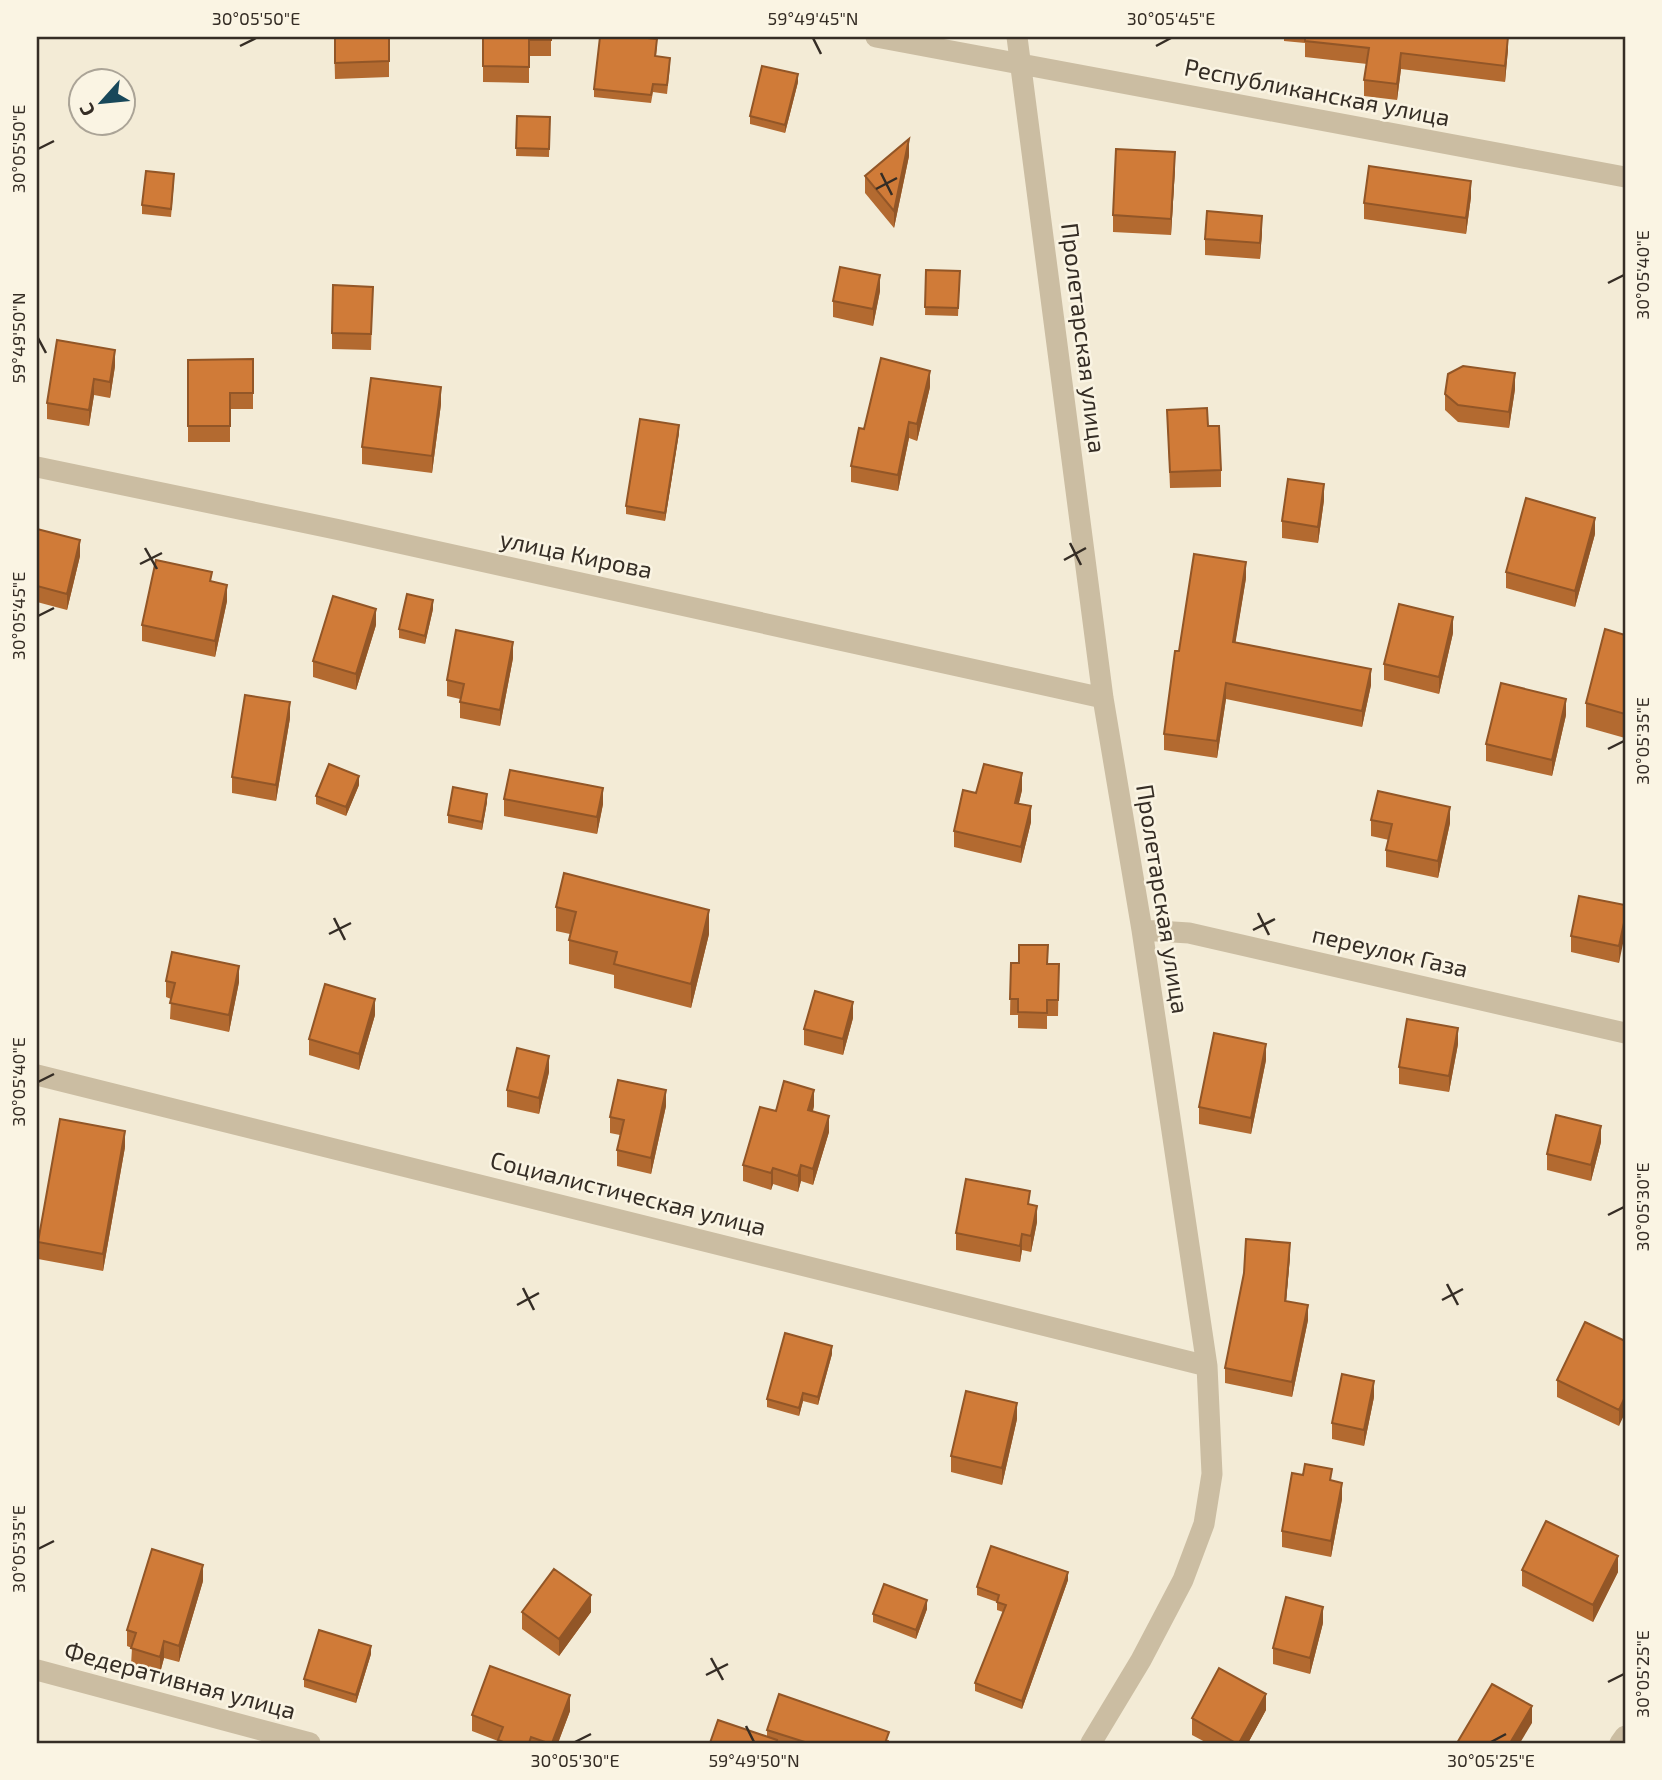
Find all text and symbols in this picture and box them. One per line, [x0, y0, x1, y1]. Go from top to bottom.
text: 30°05'50"E [212, 7, 300, 29]
text: 59°49'45"N [767, 7, 859, 29]
text: 30°05'45"E [1127, 7, 1215, 29]
street label: Республиканская улица [1182, 52, 1453, 133]
north arrow [66, 66, 136, 136]
text: С [74, 100, 99, 120]
text: 30°05'50"E [7, 105, 29, 193]
street label: Пролетарская улица [1055, 221, 1113, 455]
text: 30°05'40"E [1631, 230, 1653, 320]
text: 59°49'50"N [7, 292, 29, 384]
street label: улица Кирова [497, 523, 655, 585]
text: 30°05'45"E [7, 572, 29, 660]
text: 30°05'35"E [1631, 697, 1653, 785]
street label: Пролетарская улица [1130, 782, 1196, 1016]
street label: переулок Газа [1309, 919, 1471, 984]
text: 30°05'40"E [7, 1037, 29, 1127]
street label: Социалистическая улица [487, 1144, 769, 1242]
text: 30°05'30"E [1631, 1163, 1653, 1251]
text: 30°05'35"E [7, 1505, 29, 1593]
text: 30°05'25"E [1631, 1630, 1653, 1718]
street label: Федеративная улица [61, 1635, 299, 1725]
text: 30°05'30"E [531, 1749, 619, 1771]
text: 59°49'50"N [708, 1749, 800, 1771]
text: 30°05'25"E [1447, 1749, 1535, 1771]

